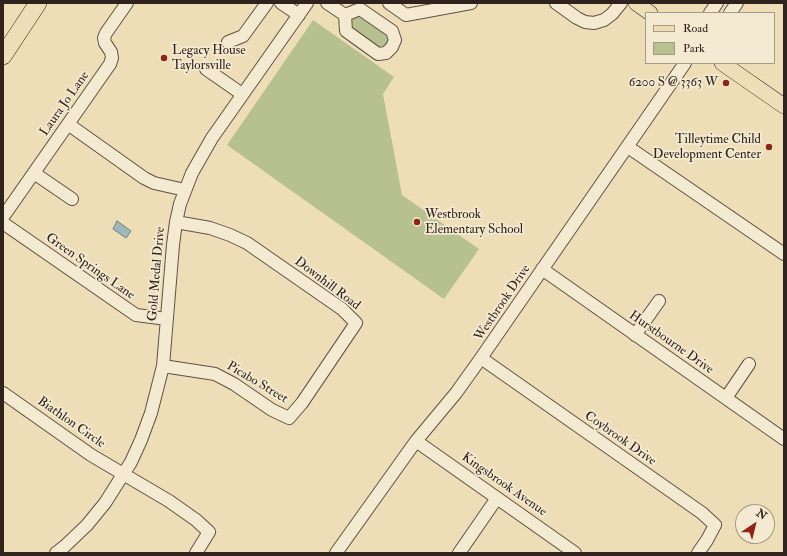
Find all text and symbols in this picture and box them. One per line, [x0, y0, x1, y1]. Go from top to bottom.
legend [645, 12, 775, 64]
text: Road [683, 21, 708, 36]
text: Park [683, 41, 705, 56]
place label: Legacy House Taylorsville [172, 43, 246, 74]
marker: Legacy House Taylorsville [159, 53, 169, 63]
street label: Laura Jo Lane [37, 69, 93, 139]
place label: 6200 S @ 3363 W [629, 75, 718, 91]
marker: 6200 S @ 3363 W [721, 78, 731, 88]
place label: Tilleytime Child Development Center [653, 132, 761, 163]
marker: Tilleytime Child Development Center [764, 142, 774, 152]
place label: Westbrook Elementary School [425, 207, 523, 238]
marker: Westbrook Elementary School [412, 217, 422, 227]
street label: Gold Medal Drive [145, 226, 169, 322]
street label: Green Springs Lane [42, 230, 138, 304]
street label: Downhill Road [291, 254, 363, 314]
street label: Westbrook Drive [472, 262, 534, 344]
street label: Hurstbourne Drive [626, 308, 716, 378]
street label: Picabo Street [224, 359, 290, 407]
street label: Biathlon Circle [34, 394, 108, 452]
street label: Coybrook Drive [581, 409, 659, 469]
street label: Kingsbrook Avenue [458, 450, 550, 520]
north arrow [735, 504, 775, 544]
text: N [754, 506, 769, 523]

